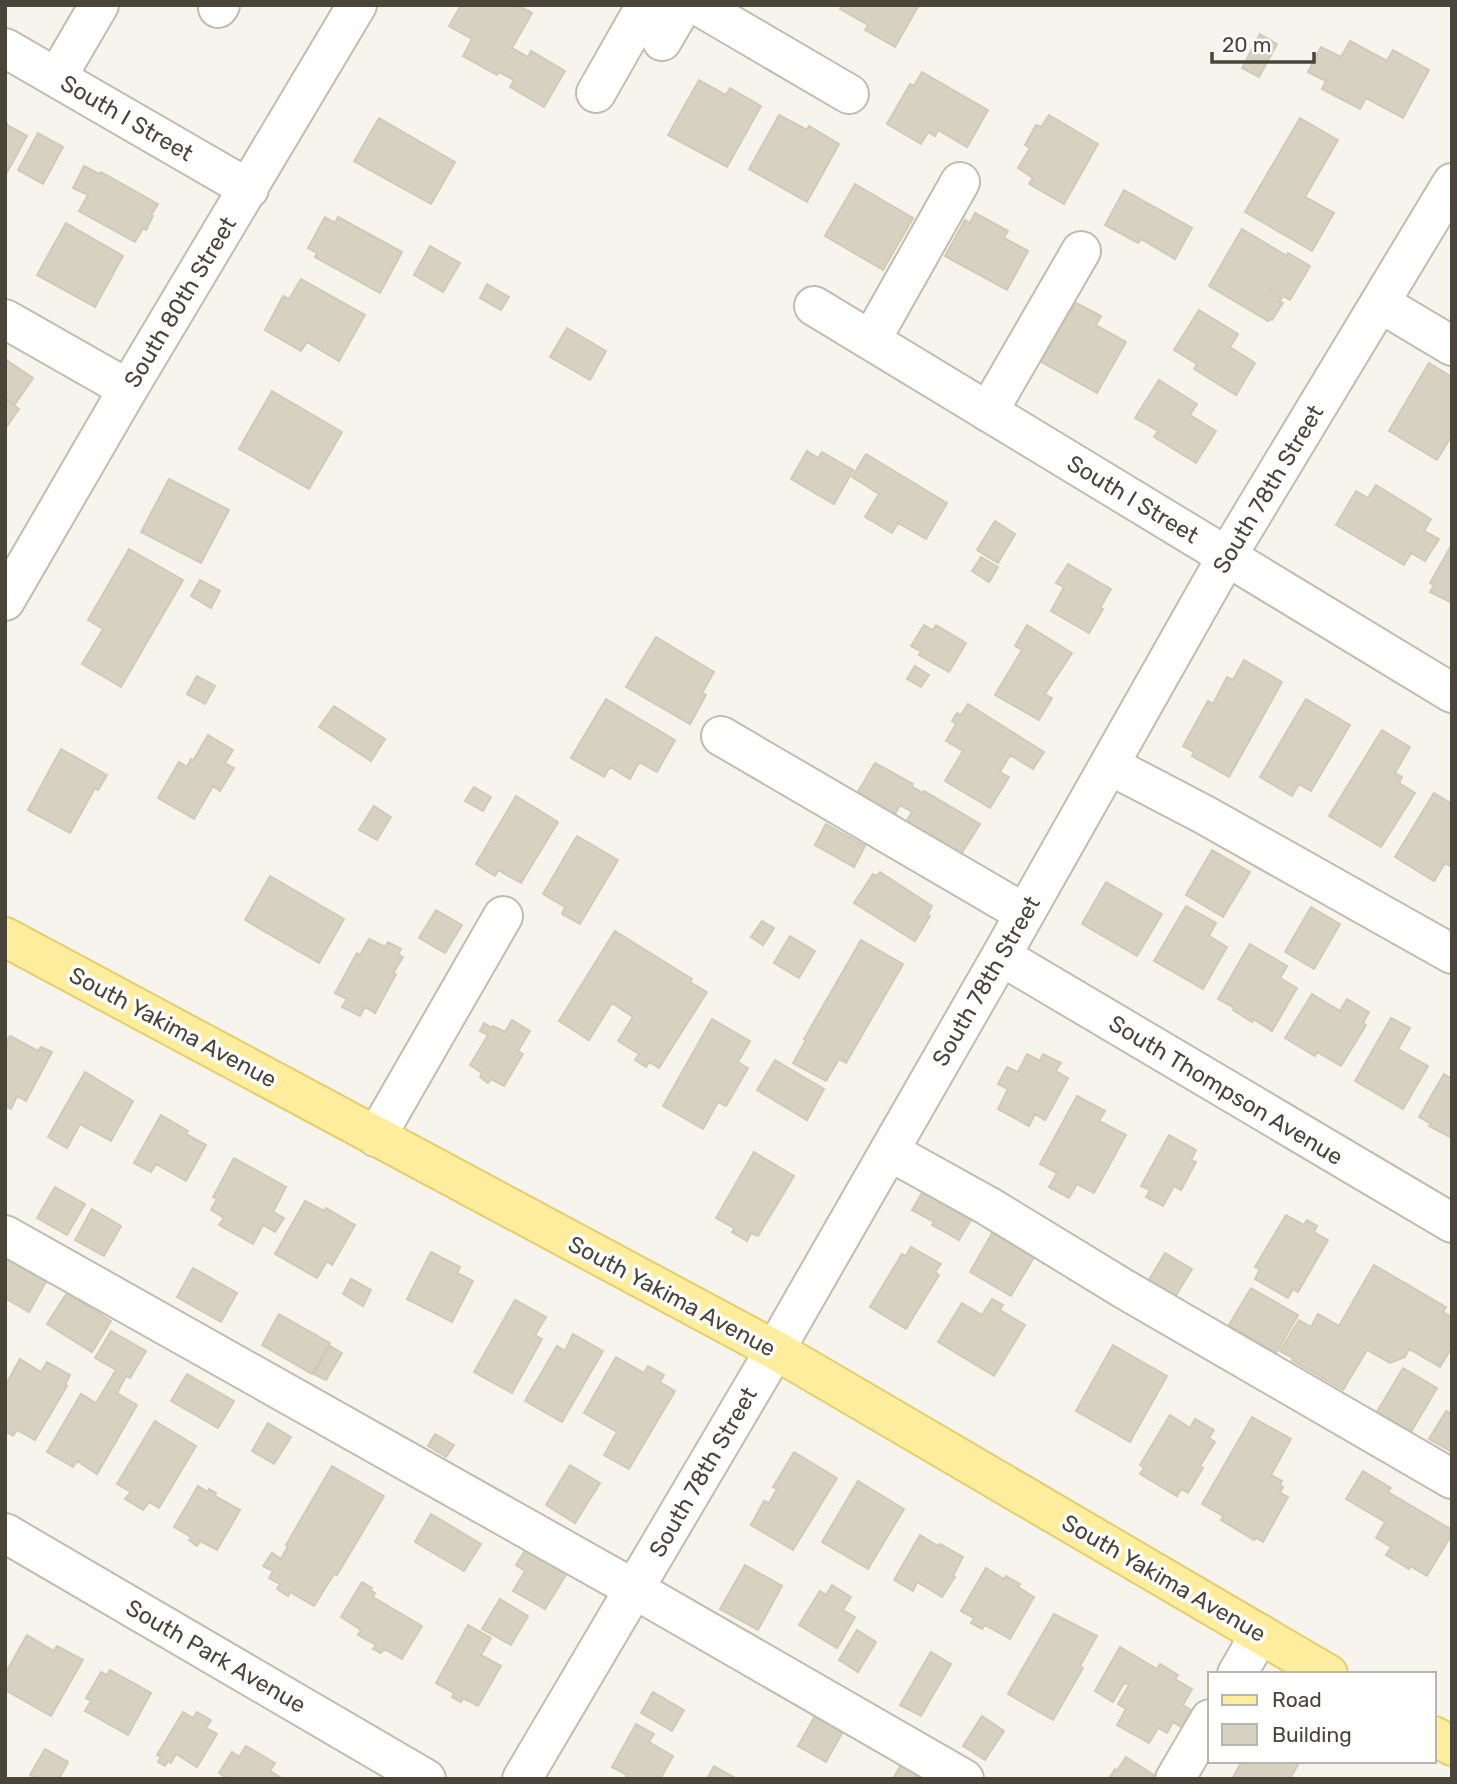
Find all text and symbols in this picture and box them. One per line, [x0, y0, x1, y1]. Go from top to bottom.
scale bar [1212, 21, 1314, 65]
text: 20 m [1222, 32, 1271, 57]
street label: South I Street [56, 69, 198, 167]
street label: South 80th Street [118, 211, 242, 393]
street label: South 78th Street [1207, 400, 1329, 578]
street label: South I Street [1062, 449, 1204, 549]
street label: South 78th Street [926, 891, 1046, 1071]
street label: South Yakima Avenue [65, 960, 281, 1094]
street label: South Thompson Avenue [1104, 1009, 1348, 1171]
street label: South Yakima Avenue [564, 1229, 780, 1363]
street label: South 78th Street [643, 1382, 763, 1562]
street label: South Yakima Avenue [1057, 1508, 1271, 1648]
street label: South Park Avenue [121, 1593, 311, 1719]
legend [1208, 1672, 1436, 1763]
text: Road [1272, 1687, 1322, 1712]
text: Building [1272, 1722, 1352, 1747]

